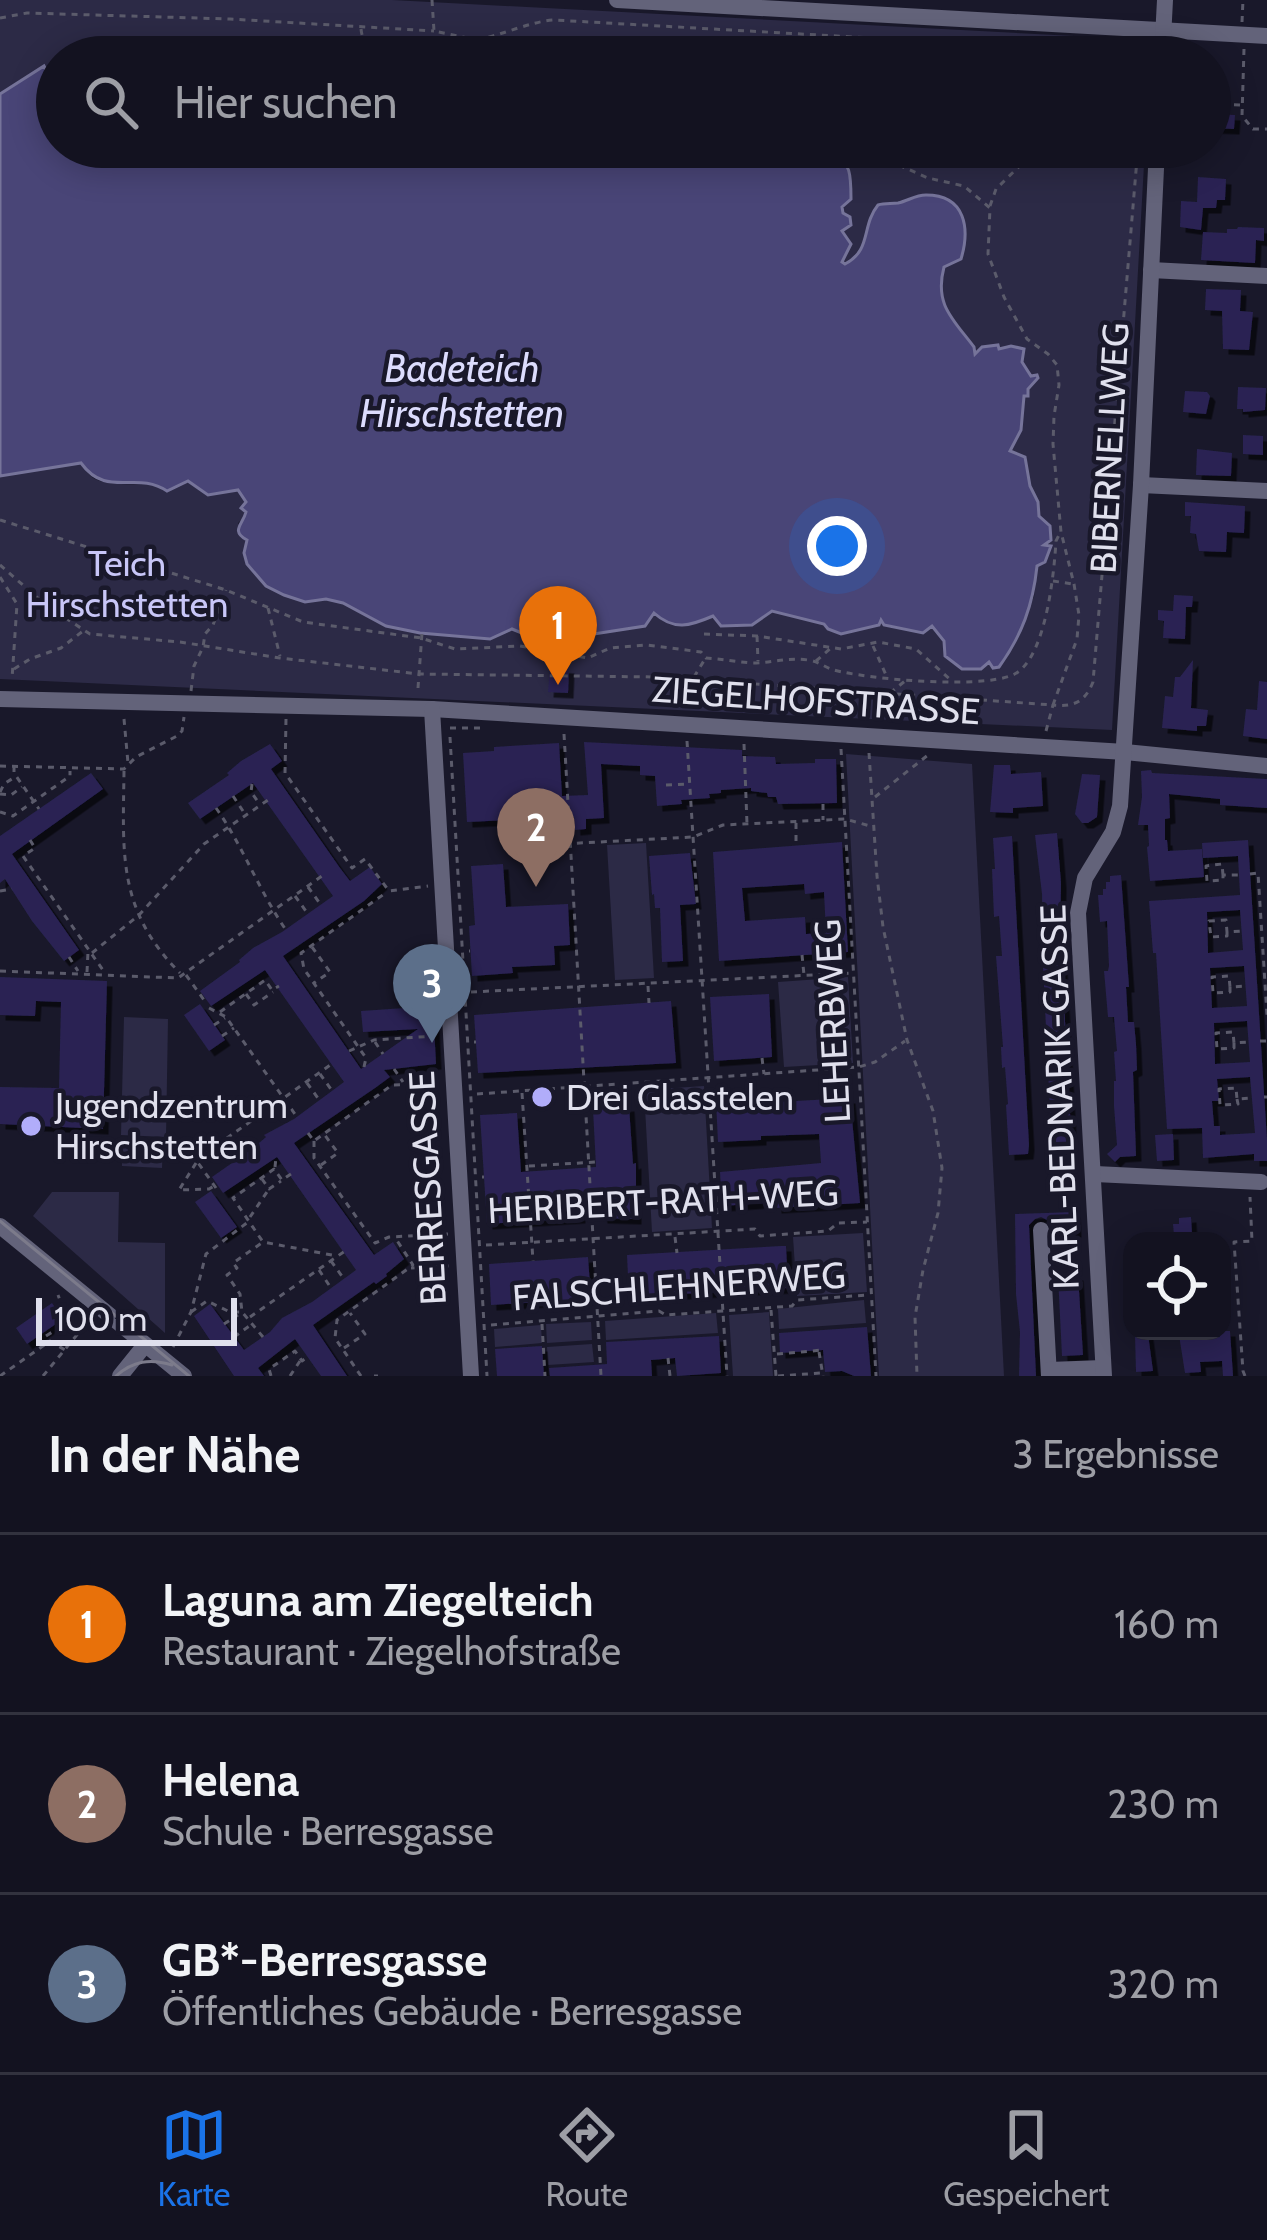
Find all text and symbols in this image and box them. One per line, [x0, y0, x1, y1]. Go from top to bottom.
search box [36, 36, 1231, 168]
icon: search [78, 69, 144, 135]
text: Hier suchen [174, 75, 398, 129]
street label: BIBERNELLWEG [1080, 321, 1138, 575]
water label: Badeteich Hirschstetten [360, 344, 564, 437]
your location [807, 516, 867, 576]
park label: Teich Hirschstetten [26, 541, 228, 626]
pin: 1 [519, 586, 597, 685]
street label: ZIEGELHOFSTRASSE [651, 667, 981, 733]
pin: 2 [497, 788, 575, 887]
street label: KARL-BEDNARIK-GASSE [1030, 904, 1088, 1290]
street label: LEHERBWEG [805, 918, 859, 1124]
pin: 3 [393, 944, 471, 1043]
street label: BERRESGASSE [399, 1070, 455, 1306]
place label: Drei Glasstelen [566, 1075, 794, 1119]
place label: Jugendzentrum Hirschstetten [54, 1083, 288, 1168]
marker: Drei Glasstelen [529, 1084, 555, 1110]
marker: Jugendzentrum Hirschstetten [18, 1113, 44, 1139]
street label: HERIBERT-RATH-WEG [486, 1170, 840, 1232]
map controls [1123, 1232, 1231, 1340]
button: locate [1123, 1232, 1231, 1340]
street label: FALSCHLEHNERWEG [511, 1252, 847, 1320]
scale bar [36, 1292, 237, 1345]
text: 100 m [54, 1299, 147, 1339]
text: In der Nähe [48, 1423, 301, 1485]
text: 3 Ergebnisse [1012, 1430, 1219, 1478]
text: Laguna am Ziegelteich [162, 1573, 594, 1627]
text: 1 [80, 1600, 94, 1648]
text: 160 m [1114, 1600, 1219, 1648]
text: Restaurant · Ziegelhofstraße [162, 1627, 621, 1675]
text: Helena [162, 1753, 299, 1807]
text: 2 [77, 1780, 97, 1828]
text: 230 m [1107, 1780, 1219, 1828]
text: Schule · Berresgasse [162, 1807, 494, 1855]
text: GB*-Berresgasse [162, 1933, 488, 1987]
text: 3 [76, 1960, 98, 2008]
text: 320 m [1107, 1960, 1219, 2008]
text: Öffentliches Gebäude · Berresgasse [162, 1987, 742, 2035]
tab: Karte [158, 2102, 230, 2214]
tab: Route [546, 2102, 628, 2214]
tab: Gespeichert [943, 2102, 1109, 2214]

